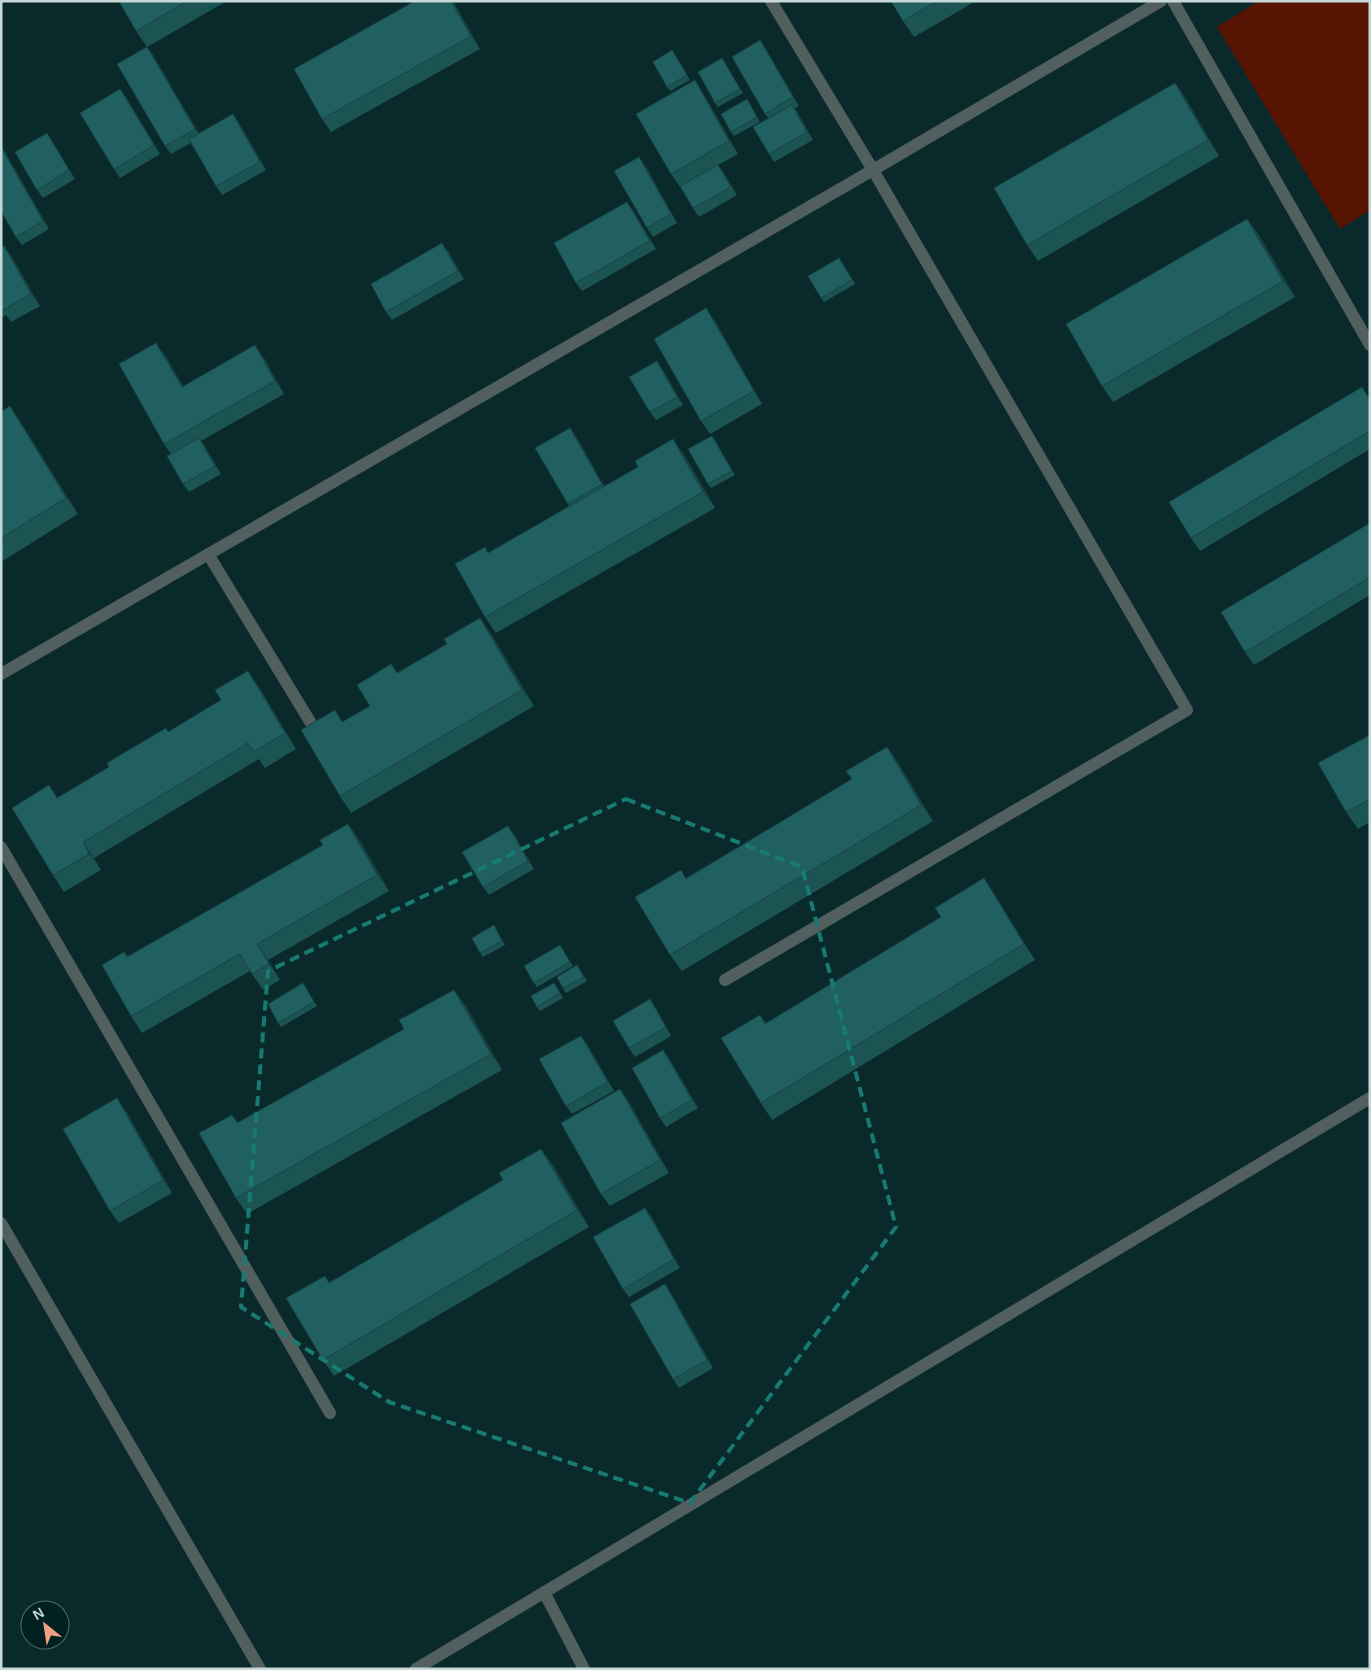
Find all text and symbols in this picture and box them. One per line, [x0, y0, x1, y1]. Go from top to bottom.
north arrow [20, 1600, 70, 1650]
text: N [30, 1604, 47, 1623]

